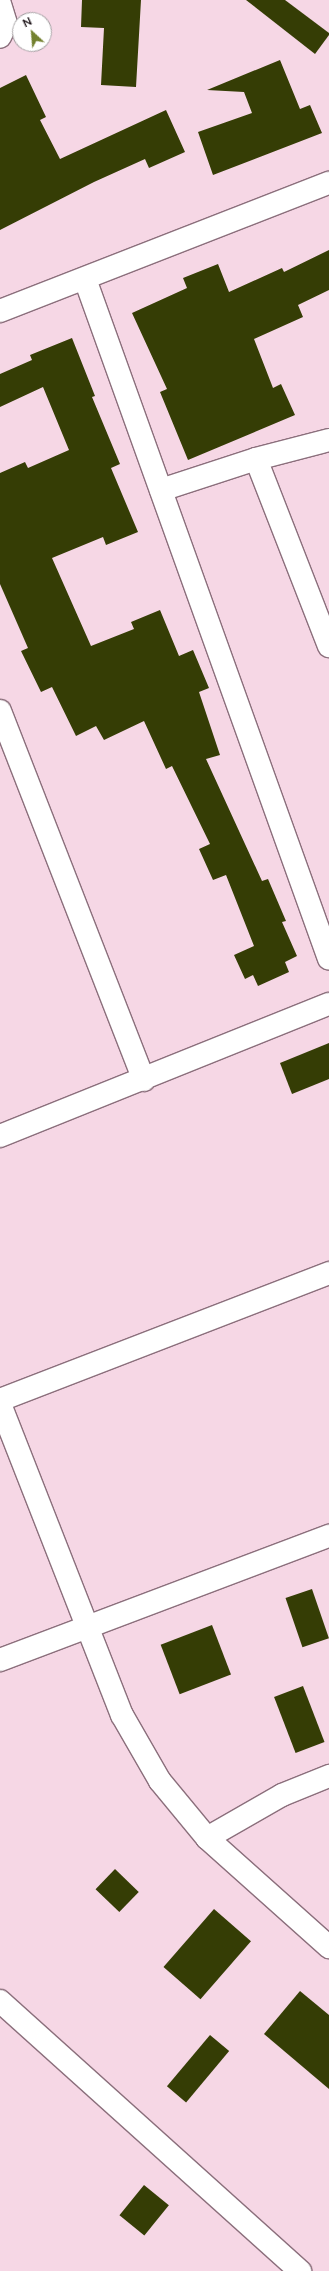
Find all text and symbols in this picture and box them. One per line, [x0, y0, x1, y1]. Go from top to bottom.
north arrow [12, 12, 52, 52]
text: N [20, 14, 34, 29]

